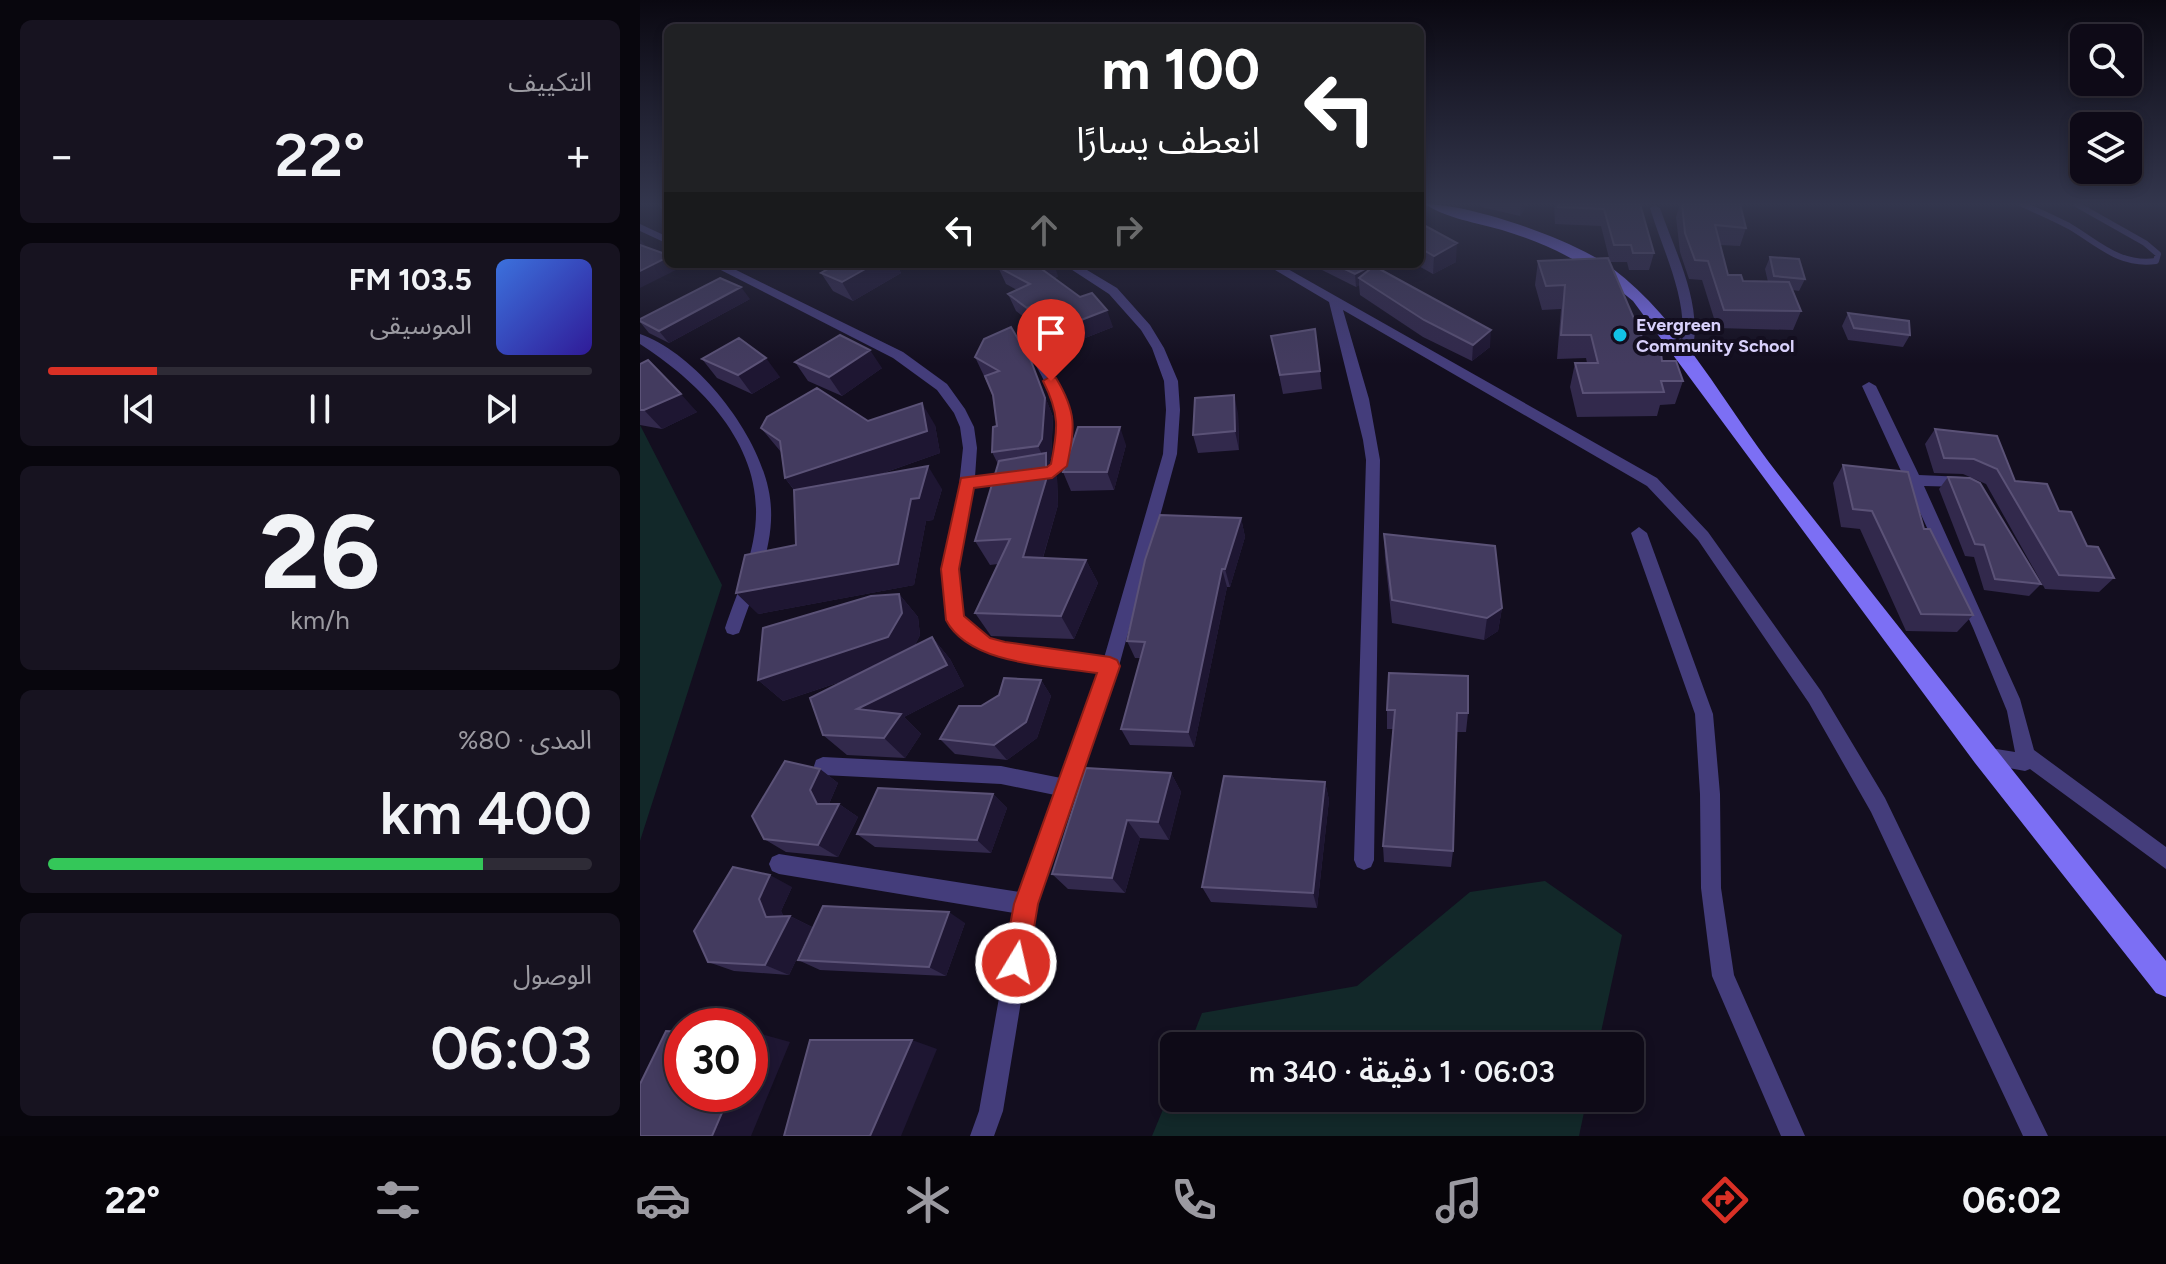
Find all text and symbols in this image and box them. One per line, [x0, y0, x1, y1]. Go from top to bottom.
map controls [2070, 24, 2142, 184]
button: search [2070, 24, 2142, 96]
text: 100 m [1102, 36, 1260, 103]
icon: left [1288, 56, 1392, 160]
text: التكييف [508, 66, 592, 98]
button: layers [2070, 112, 2142, 184]
text: 22° [275, 119, 365, 191]
text: انعطف يسارًا [1076, 119, 1260, 162]
text: − [48, 129, 75, 182]
text: + [565, 129, 592, 182]
icon: left [938, 208, 982, 252]
icon: ahead [1022, 208, 1066, 252]
icon: right [1106, 208, 1150, 252]
text: 103.5 FM [349, 261, 472, 298]
pin [1017, 299, 1085, 381]
text: الموسيقى [370, 309, 472, 341]
icon: arrive [1029, 311, 1073, 355]
place label: Evergreen Community School [1636, 314, 1794, 357]
marker: Evergreen Community School [1611, 326, 1629, 344]
icon: previous [117, 387, 161, 431]
icon: pause [298, 387, 342, 431]
icon: next [479, 387, 523, 431]
text: 26 [260, 489, 380, 614]
text: km/h [290, 604, 350, 636]
text: المدى · 80% [458, 724, 592, 756]
text: 400 km [380, 777, 592, 849]
position arrow [974, 921, 1058, 1005]
text: الوصول [513, 959, 592, 991]
speed limit sign: 30 [664, 1008, 768, 1112]
text: 06:03 [430, 1012, 592, 1084]
text: 06:03 · 1 دقيقة · 340 m [1249, 1053, 1555, 1090]
icon: filters [370, 1172, 426, 1228]
icon: car [635, 1172, 691, 1228]
icon: climate [900, 1172, 956, 1228]
icon: phone [1166, 1172, 1222, 1228]
icon: music [1431, 1172, 1487, 1228]
icon: directions [1697, 1172, 1753, 1228]
text: 22° [105, 1179, 160, 1222]
text: 06:02 [1962, 1179, 2061, 1222]

